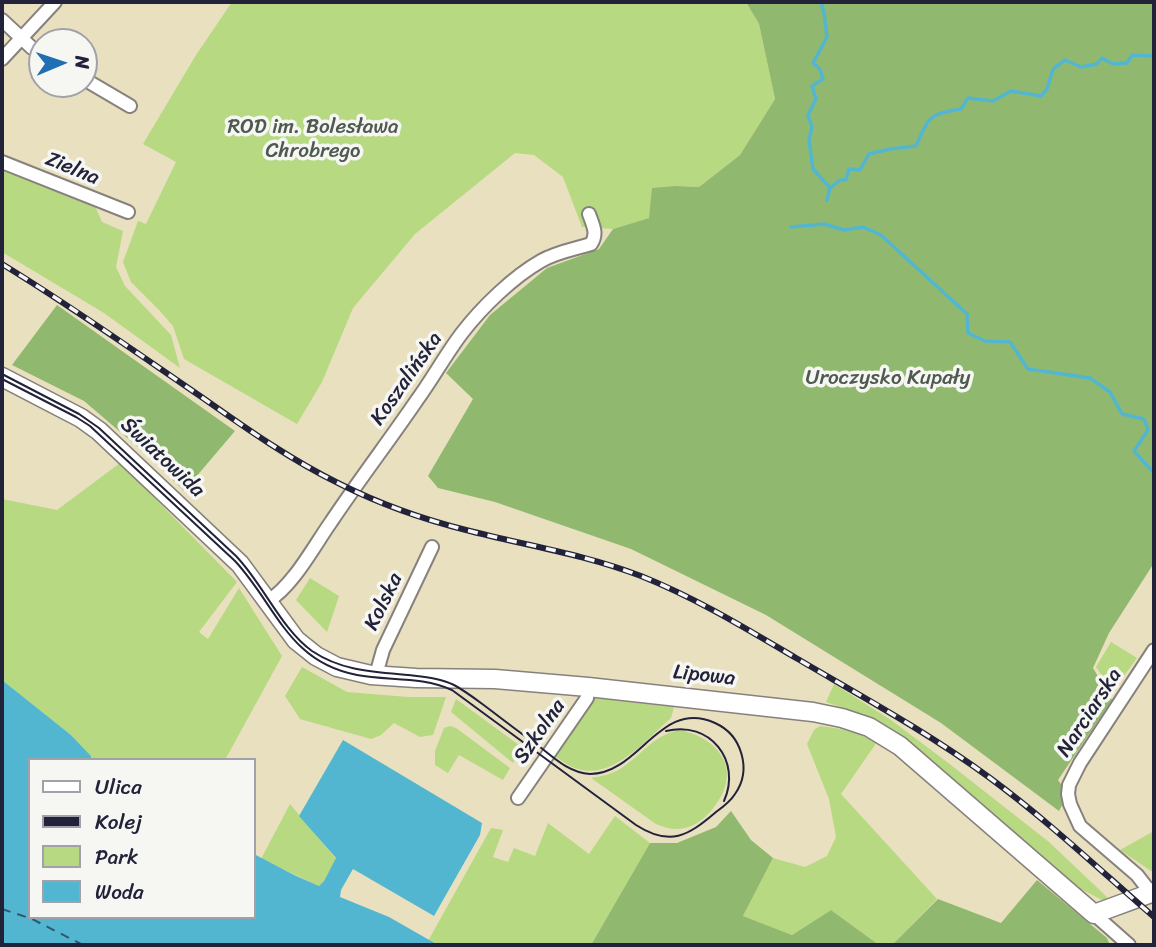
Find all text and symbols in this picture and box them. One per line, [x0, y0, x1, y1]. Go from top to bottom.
north arrow [28, 28, 98, 98]
text: N [66, 55, 99, 69]
park label: ROD im. Bolesława Chrobrego [228, 115, 398, 165]
street label: Zielna [41, 147, 103, 191]
street label: Koszalińska [366, 328, 448, 430]
park label: Uroczysko Kupały [806, 366, 970, 392]
street label: Światowida [115, 413, 209, 503]
street label: Kolska [359, 569, 409, 635]
street label: Lipowa [672, 660, 736, 692]
street label: Narciarska [1052, 664, 1128, 762]
street label: Szkolna [509, 695, 571, 769]
legend [28, 758, 256, 919]
text: Ulica [95, 768, 142, 806]
text: Kolej [95, 803, 142, 841]
text: Park [95, 838, 138, 876]
text: Woda [95, 873, 143, 911]

